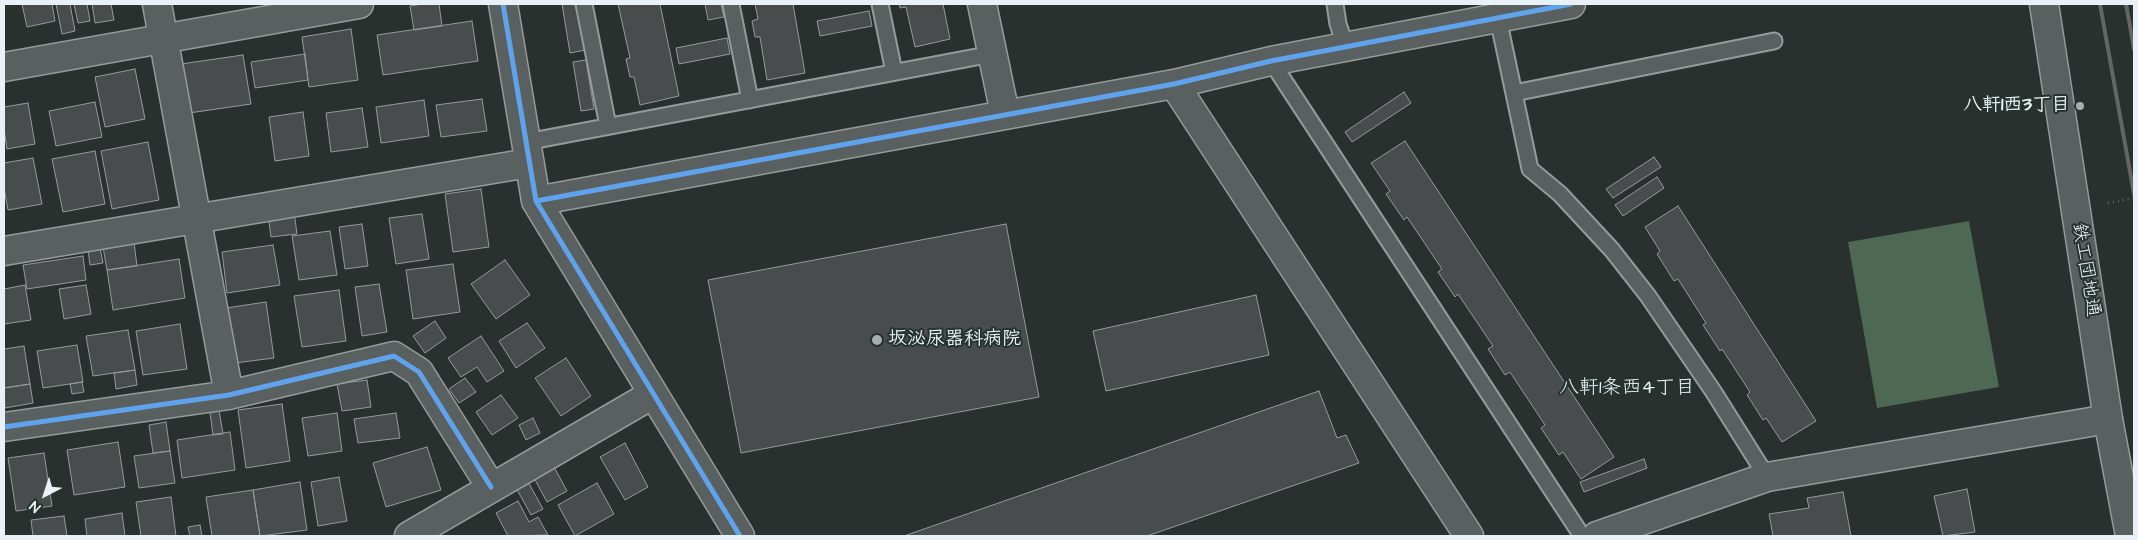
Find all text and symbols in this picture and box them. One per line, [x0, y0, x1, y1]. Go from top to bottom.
place label: 八軒1西3丁目 [1963, 95, 2070, 117]
marker: 八軒1西3丁目 [2074, 100, 2086, 112]
street label: 鉄工団地通 [2066, 221, 2104, 319]
place label: 坂泌尿器科病院 [888, 329, 1021, 351]
marker: 坂泌尿器科病院 [870, 333, 884, 347]
district label: 八軒1条西4丁目 [1559, 377, 1695, 401]
north arrow [20, 470, 70, 520]
text: N [26, 496, 45, 517]

